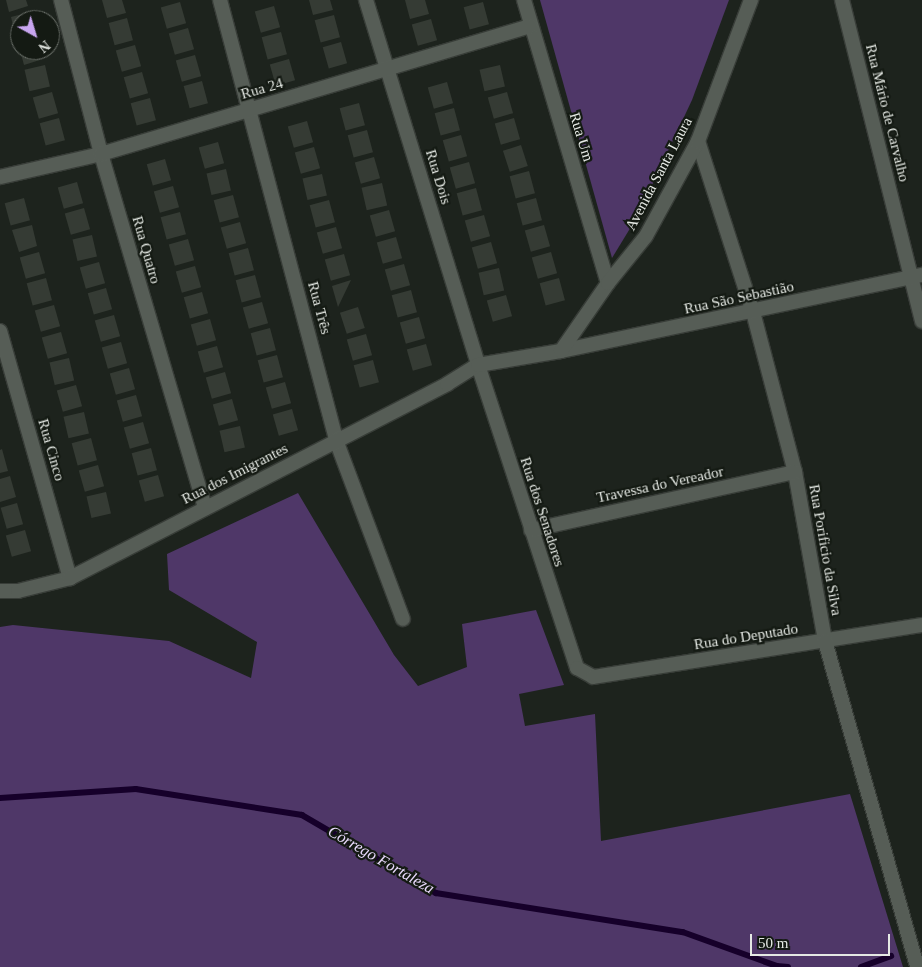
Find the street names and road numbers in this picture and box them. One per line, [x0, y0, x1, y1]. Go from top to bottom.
street label: Rua Mário de Carvalho [861, 42, 913, 184]
street label: Rua 24 [239, 74, 285, 104]
street label: Rua Um [565, 110, 597, 164]
street label: Avenida Santa Laura [622, 114, 696, 234]
street label: Rua Dois [421, 147, 455, 207]
street label: Rua Quatro [128, 214, 164, 286]
street label: Rua São Sebastião [683, 278, 795, 318]
street label: Rua Três [303, 280, 335, 336]
street label: Rua Cinco [34, 417, 68, 483]
street label: Rua dos Imigrantes [179, 440, 291, 508]
street label: Rua dos Senadores [516, 455, 568, 569]
street label: Travessa do Vereador [595, 463, 725, 507]
street label: Rua Porificio da Silva [805, 483, 845, 617]
street label: Rua do Deputado [693, 620, 799, 654]

